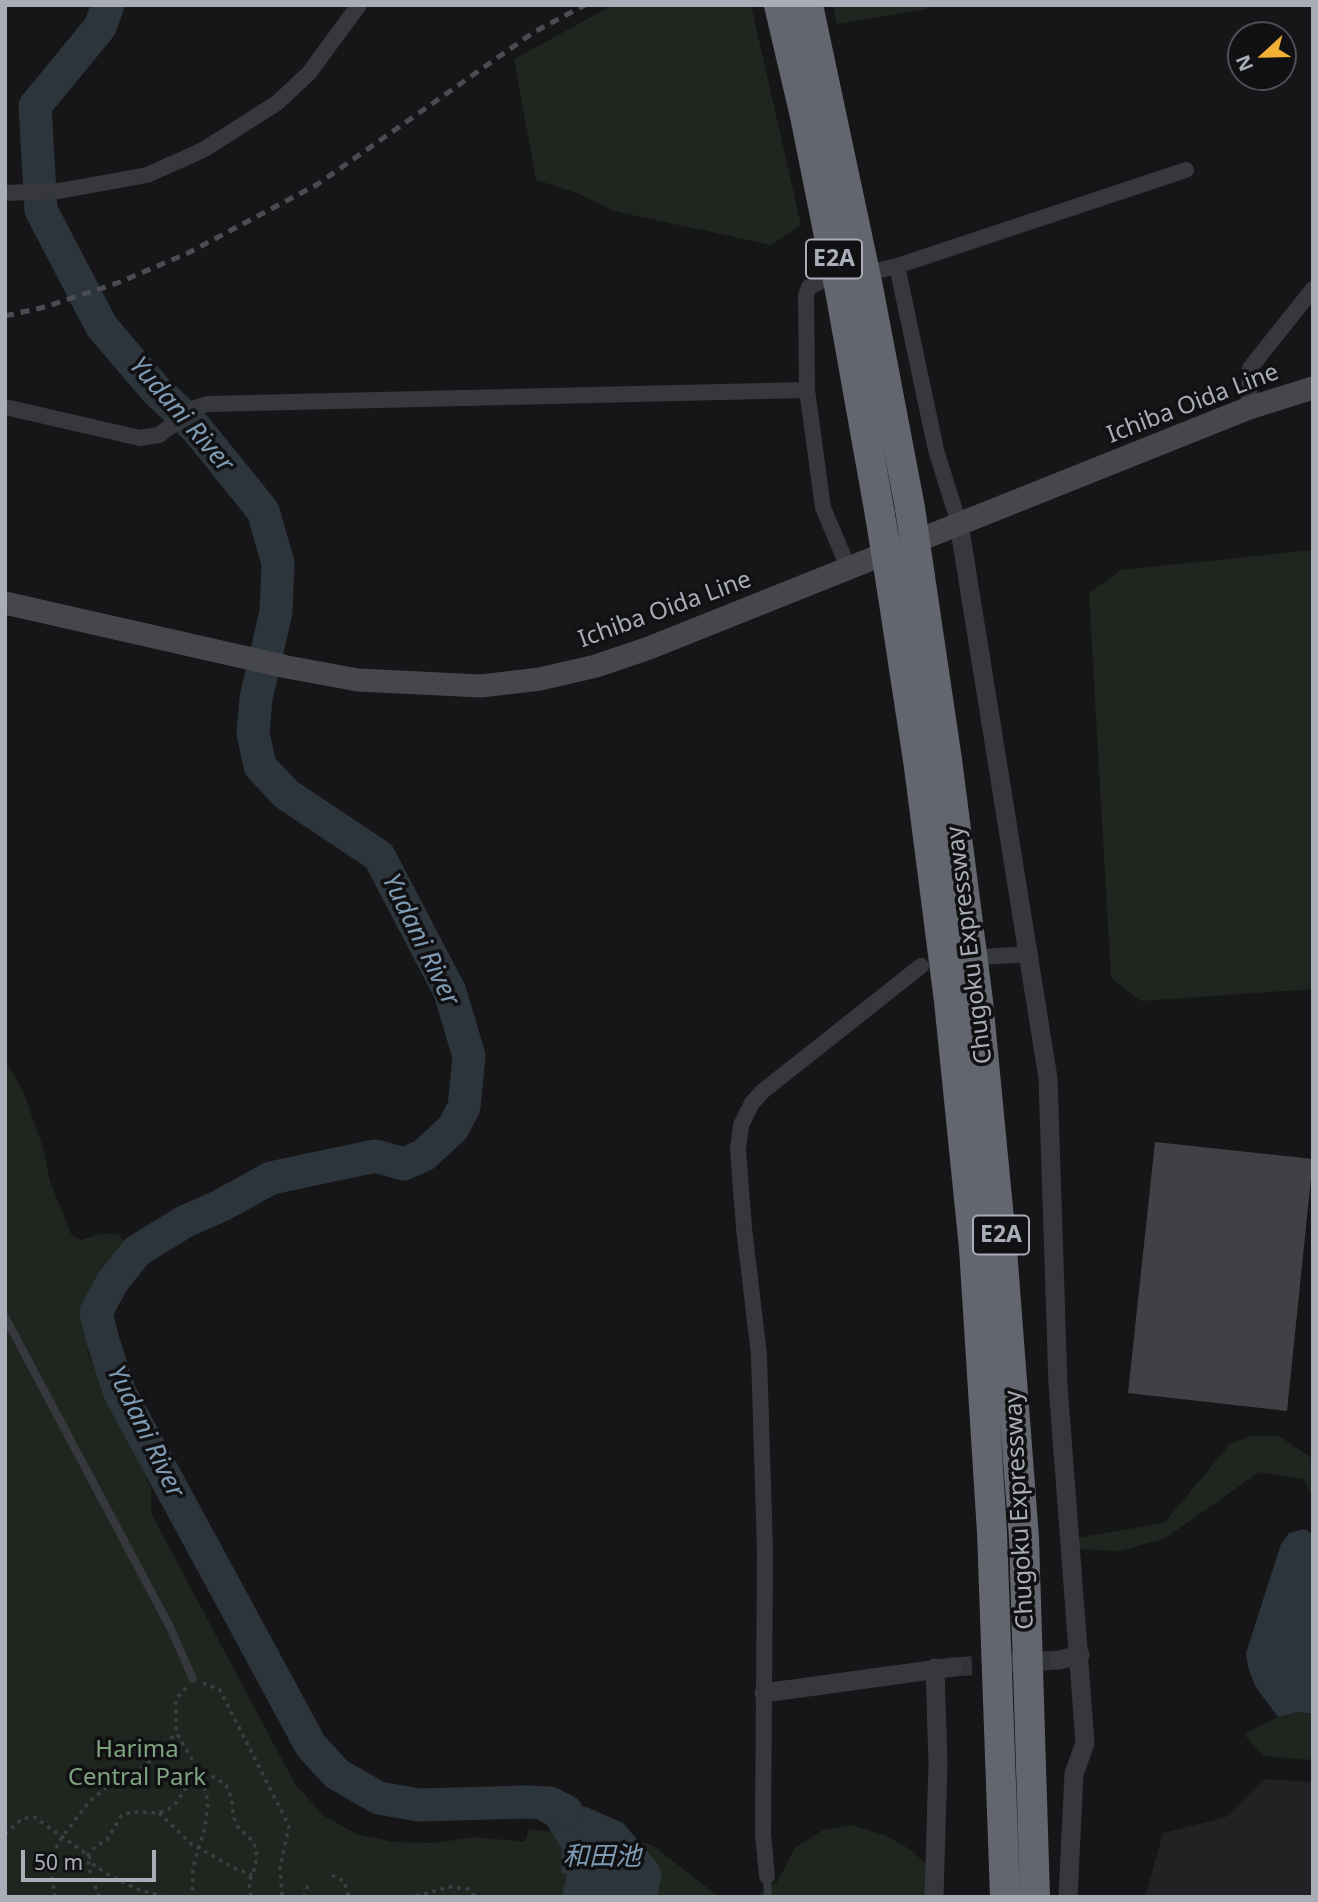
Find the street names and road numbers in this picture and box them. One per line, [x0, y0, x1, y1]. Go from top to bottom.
road number: E2A [806, 240, 862, 278]
street label: Ichiba Oida Line [1103, 358, 1283, 450]
street label: Ichiba Oida Line [575, 565, 755, 655]
street label: Chugoku Expressway [941, 824, 999, 1066]
road number: E2A [973, 1216, 1029, 1254]
street label: Chugoku Expressway [999, 1390, 1041, 1630]

